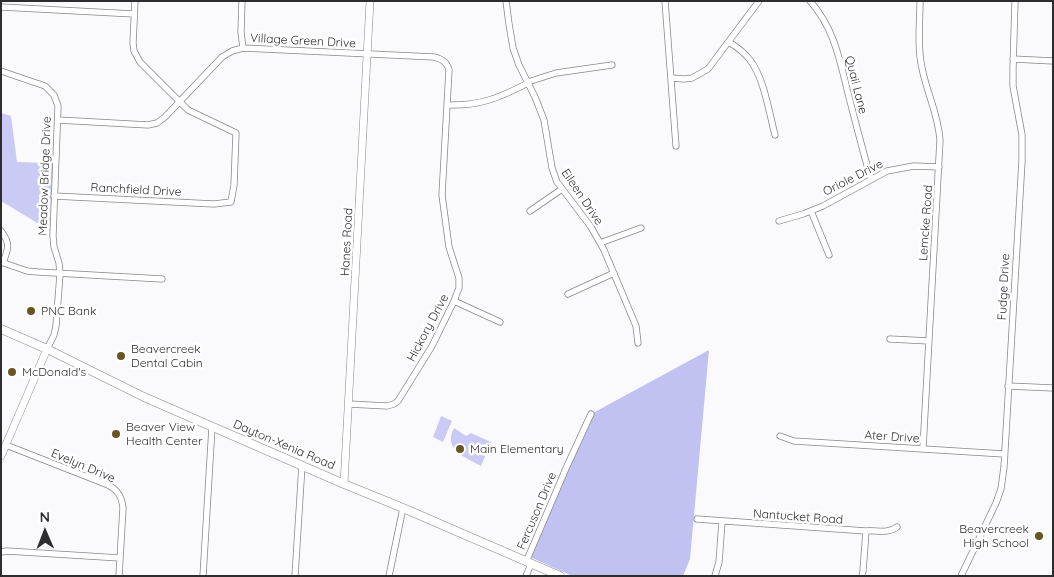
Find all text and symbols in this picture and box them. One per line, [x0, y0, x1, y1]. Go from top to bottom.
street label: Village Green Drive [250, 31, 356, 51]
street label: Quail Lane [842, 54, 870, 116]
street label: Meadow Bridge Drive [36, 116, 54, 236]
street label: Oriole Drive [821, 157, 885, 199]
street label: Eileen Drive [558, 166, 606, 228]
street label: Ranchfield Drive [90, 180, 182, 200]
street label: Lemcke Road [916, 184, 936, 262]
street label: Hanes Road [338, 208, 356, 276]
street label: Fudge Drive [995, 253, 1013, 321]
street label: Hickory Drive [404, 292, 452, 364]
place label: PNC Bank [41, 304, 96, 318]
marker: PNC Bank [25, 305, 37, 317]
place label: Beavercreek Dental Cabin [131, 342, 203, 370]
marker: Beavercreek Dental Cabin [115, 350, 127, 362]
place label: McDonald's [22, 365, 86, 379]
marker: McDonald's [6, 366, 18, 378]
street label: Dayton-Xenia Road [231, 417, 337, 473]
place label: Beaver View Health Center [126, 420, 203, 448]
marker: Beaver View Health Center [110, 428, 122, 440]
street label: Ater Drive [864, 428, 920, 446]
place label: Main Elementary [470, 442, 564, 456]
marker: Main Elementary [454, 443, 466, 455]
street label: Evelyn Drive [49, 446, 117, 486]
street label: Fercuson Drive [514, 470, 560, 552]
north arrow [20, 507, 70, 557]
street label: Nantucket Road [753, 507, 843, 527]
text: N [39, 508, 50, 526]
place label: Beavercreek High School [959, 522, 1029, 550]
marker: Beavercreek High School [1033, 530, 1045, 542]

